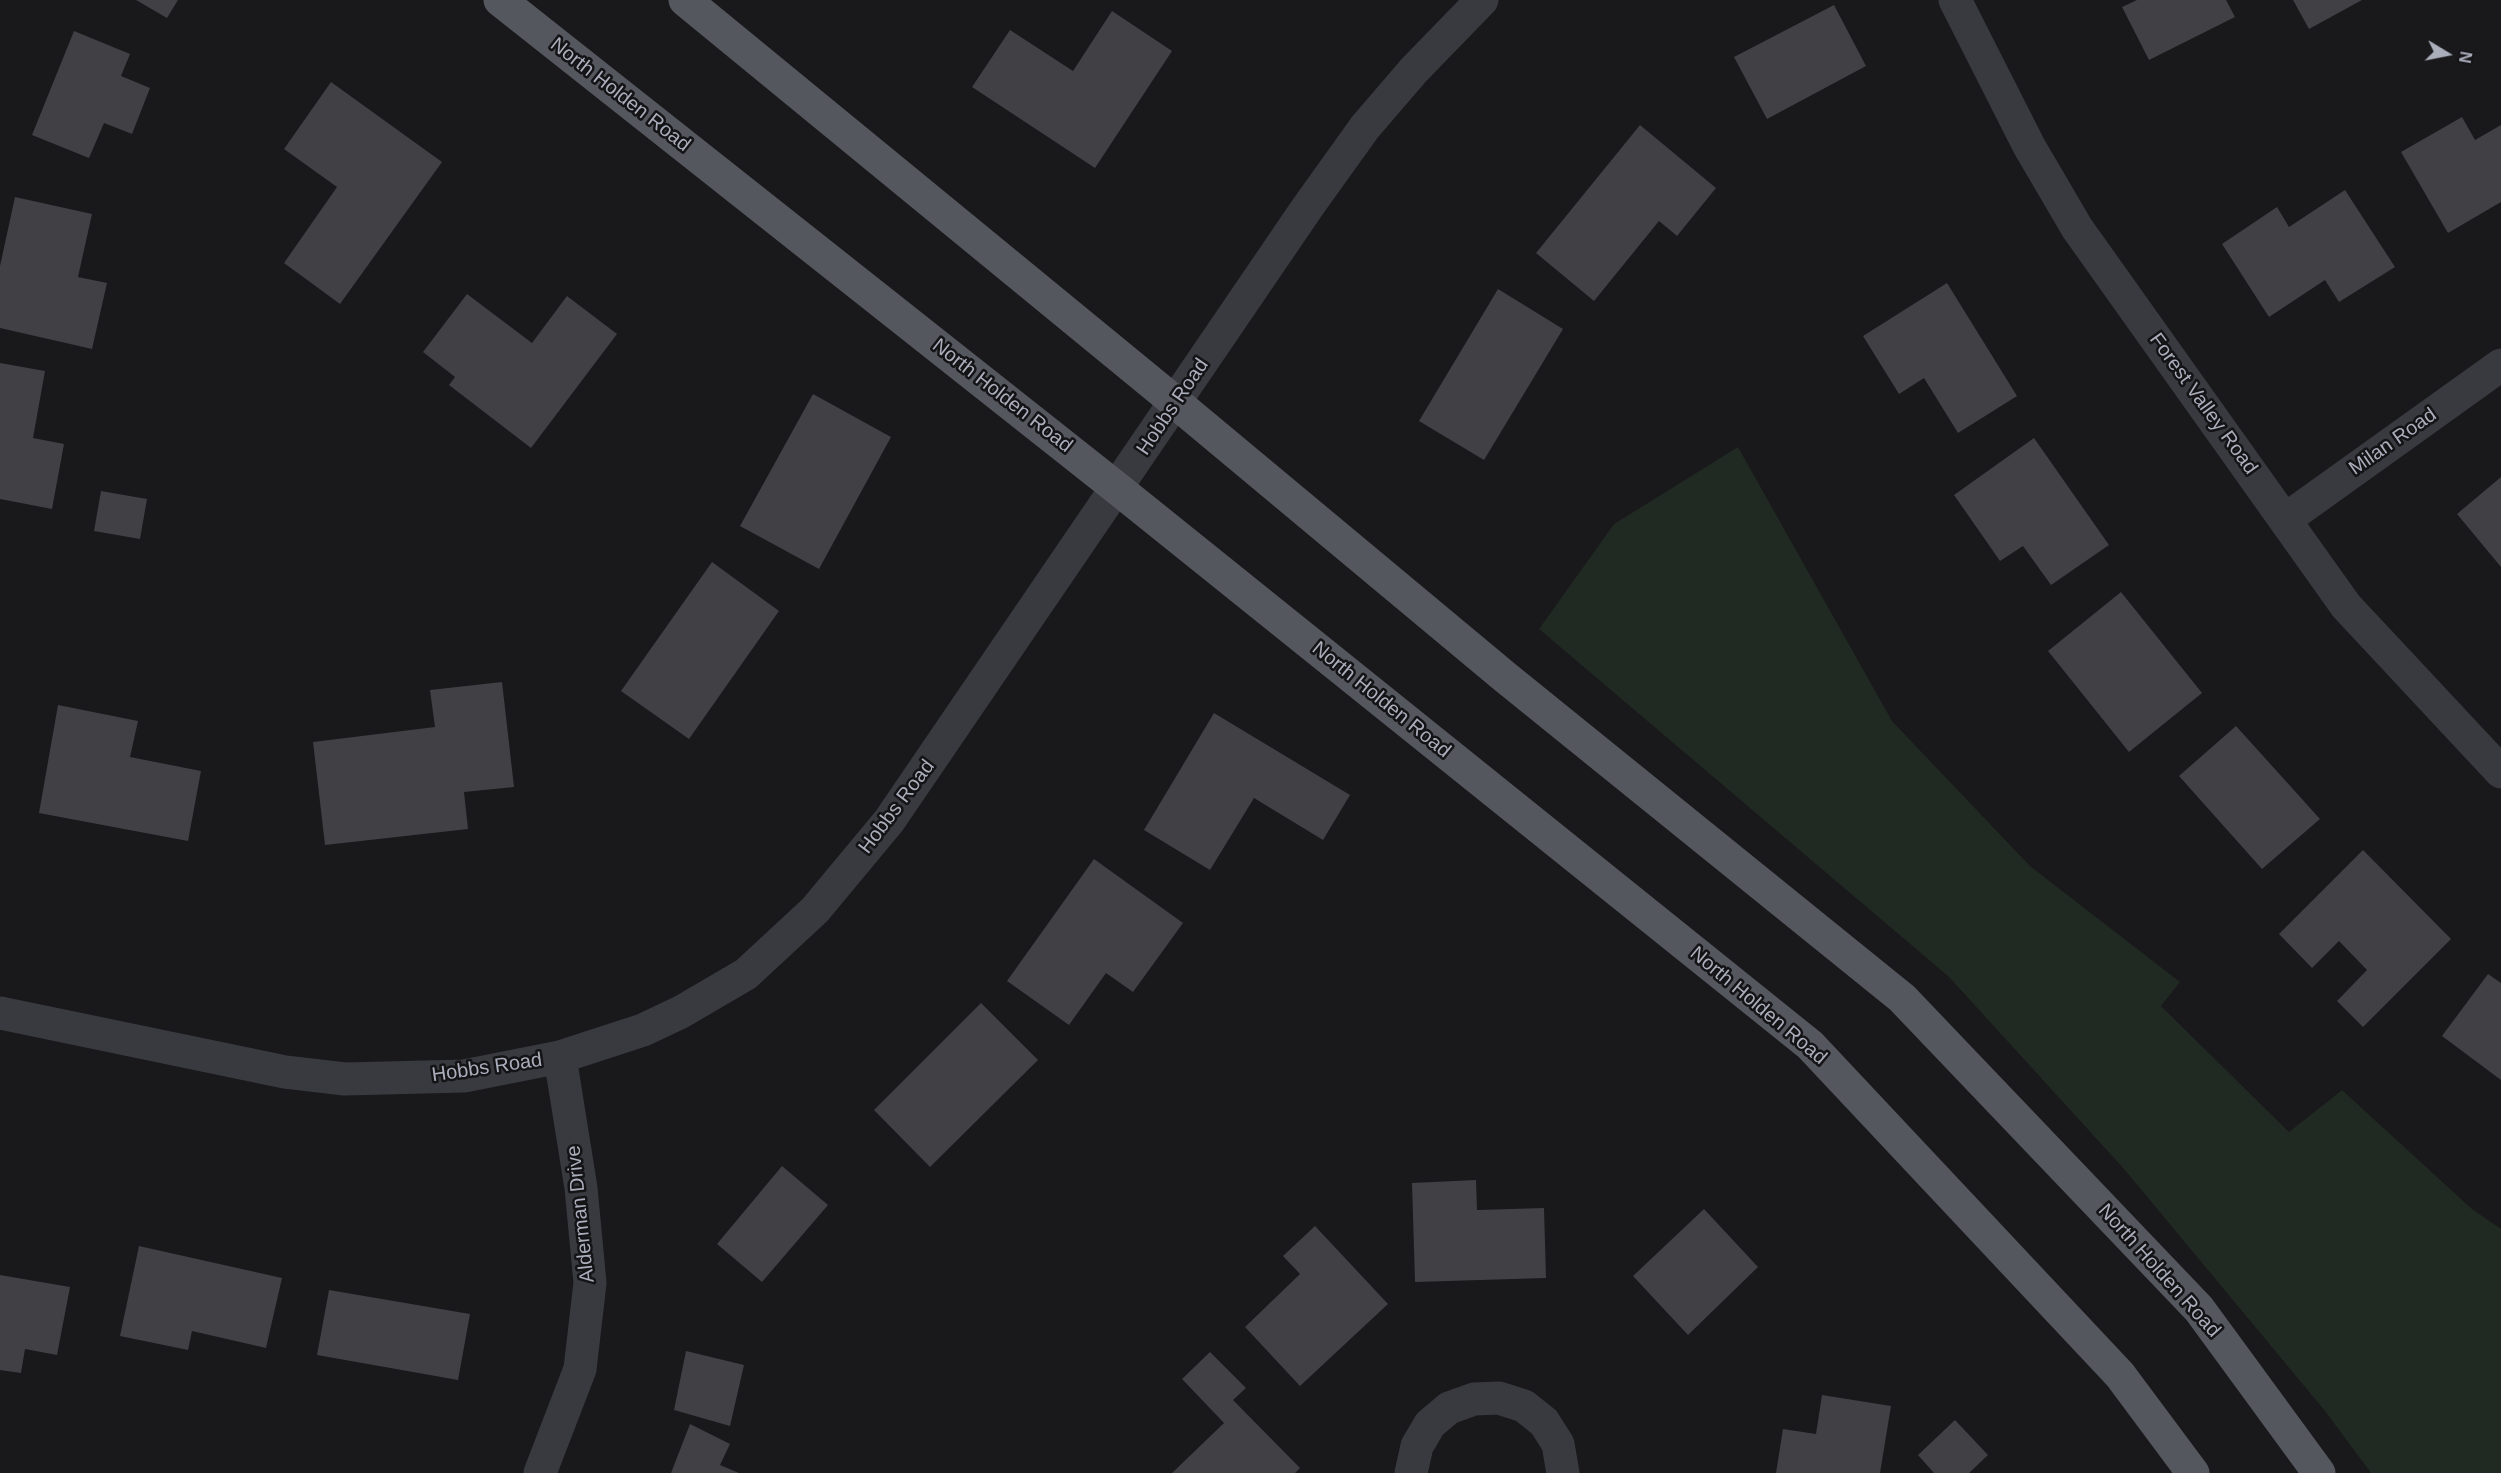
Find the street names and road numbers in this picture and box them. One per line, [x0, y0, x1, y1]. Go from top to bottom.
street label: North Holden Road [545, 33, 695, 157]
street label: Forest Valley Road [2144, 329, 2262, 479]
street label: North Holden Road [927, 334, 1077, 458]
street label: Hobbs Road [1132, 354, 1214, 460]
street label: Milan Road [2345, 403, 2441, 481]
street label: North Holden Road [1307, 637, 1455, 763]
street label: Hobbs Road [854, 755, 940, 859]
street label: North Holden Road [1685, 942, 1831, 1070]
street label: Hobbs Road [430, 1048, 544, 1088]
street label: Alderman Drive [562, 1144, 600, 1284]
street label: North Holden Road [2093, 1199, 2225, 1343]

